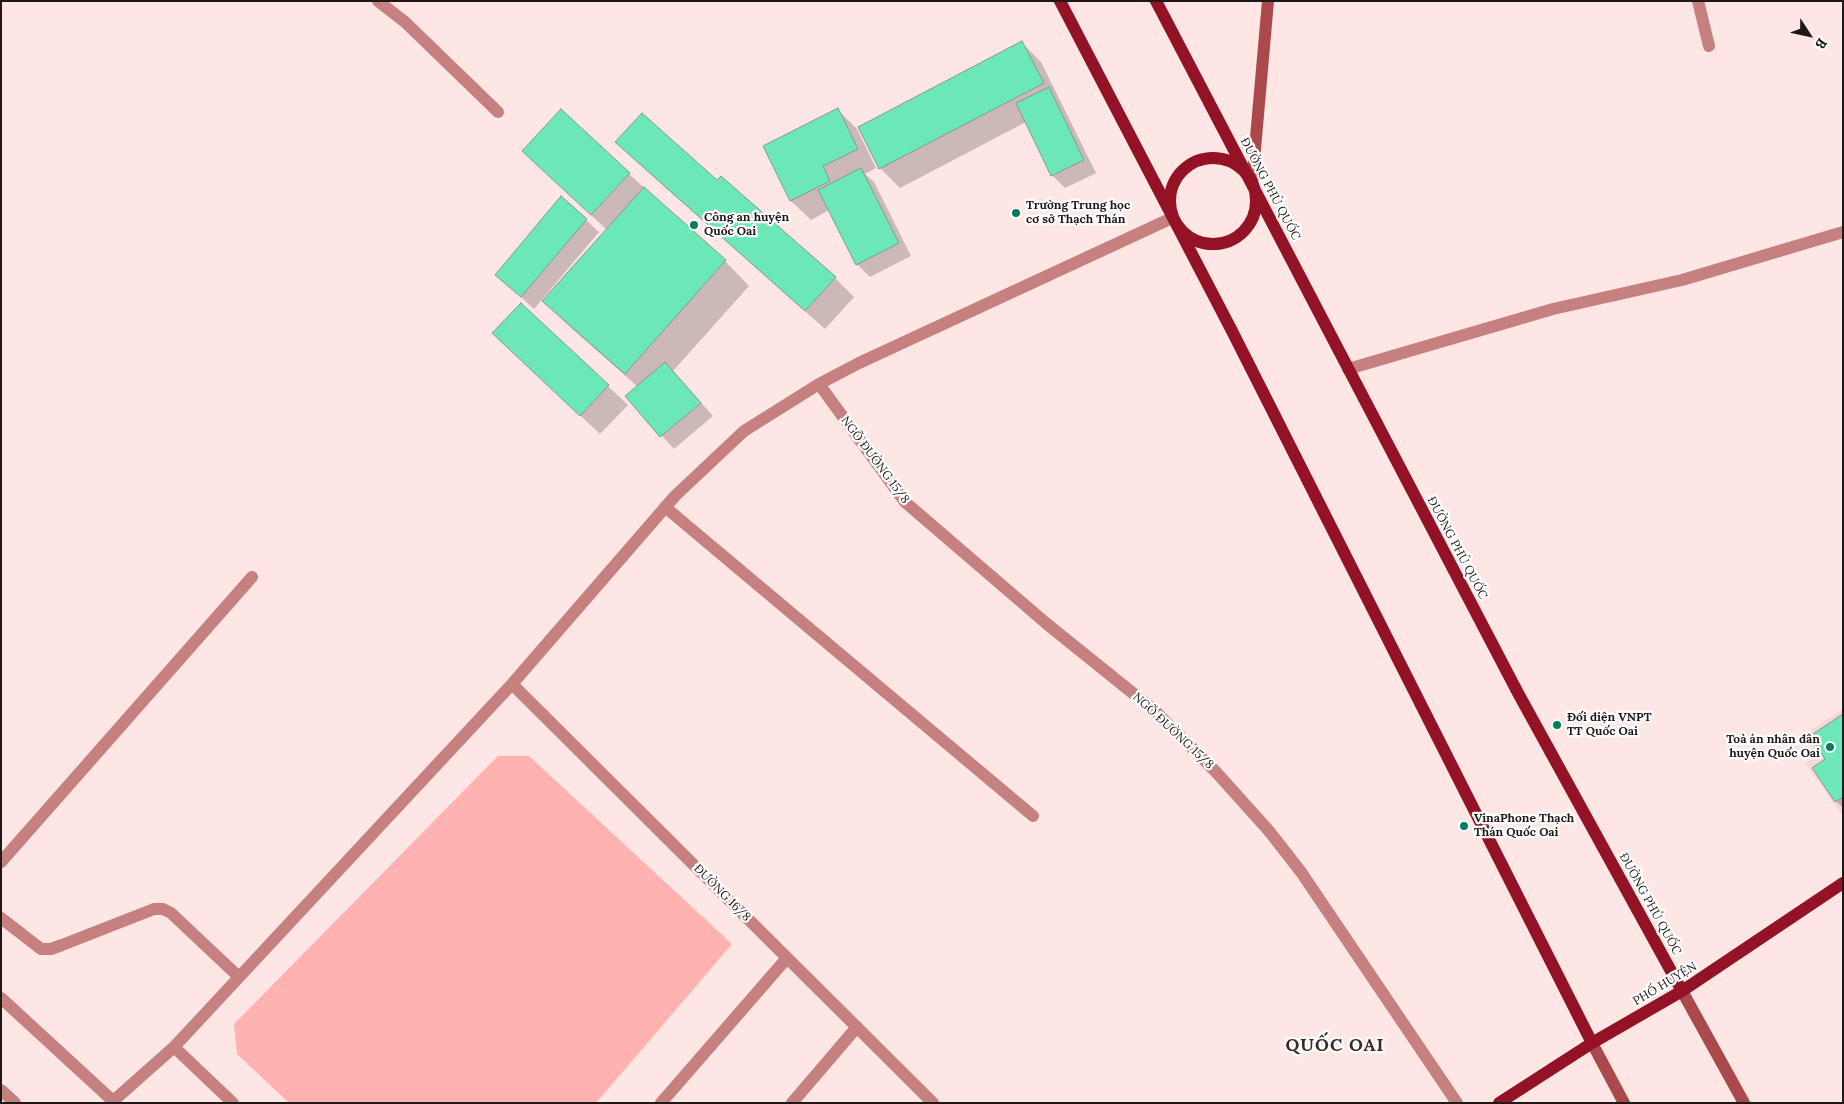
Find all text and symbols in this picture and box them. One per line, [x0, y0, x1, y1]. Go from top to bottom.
north arrow [1784, 10, 1834, 60]
text: B [1811, 35, 1831, 53]
street label: ĐƯỜNG PHỦ QUỐC [1237, 135, 1303, 243]
place label: Trường Trung học cơ sở Thạch Thán [1026, 199, 1130, 227]
marker: Trường Trung học cơ sở Thạch Thán [1010, 207, 1022, 219]
place label: Công an huyện Quốc Oai [704, 211, 789, 239]
marker: Công an huyện Quốc Oai [688, 219, 700, 231]
street label: NGÕ ĐƯỜNG 15/8 [838, 414, 912, 506]
street label: ĐƯỜNG PHỦ QUỐC [1424, 494, 1490, 602]
street label: NGÕ ĐƯỜNG 15/8 [1130, 690, 1216, 772]
place label: Đối diện VNPT TT Quốc Oai [1567, 711, 1652, 739]
marker: Đối diện VNPT TT Quốc Oai [1551, 719, 1563, 731]
place label: Toà án nhân dân huyện Quốc Oai [1726, 733, 1820, 761]
marker: Toà án nhân dân huyện Quốc Oai [1824, 741, 1836, 753]
place label: VinaPhone Thạch Thán Quốc Oai [1474, 812, 1574, 840]
marker: VinaPhone Thạch Thán Quốc Oai [1458, 820, 1470, 832]
street label: ĐƯỜNG PHỦ QUỐC [1616, 851, 1684, 957]
street label: ĐƯỜNG 16/8 [690, 861, 754, 925]
street label: PHỐ HUYỆN [1630, 959, 1700, 1009]
district label: QUỐC OAI [1285, 1035, 1385, 1057]

